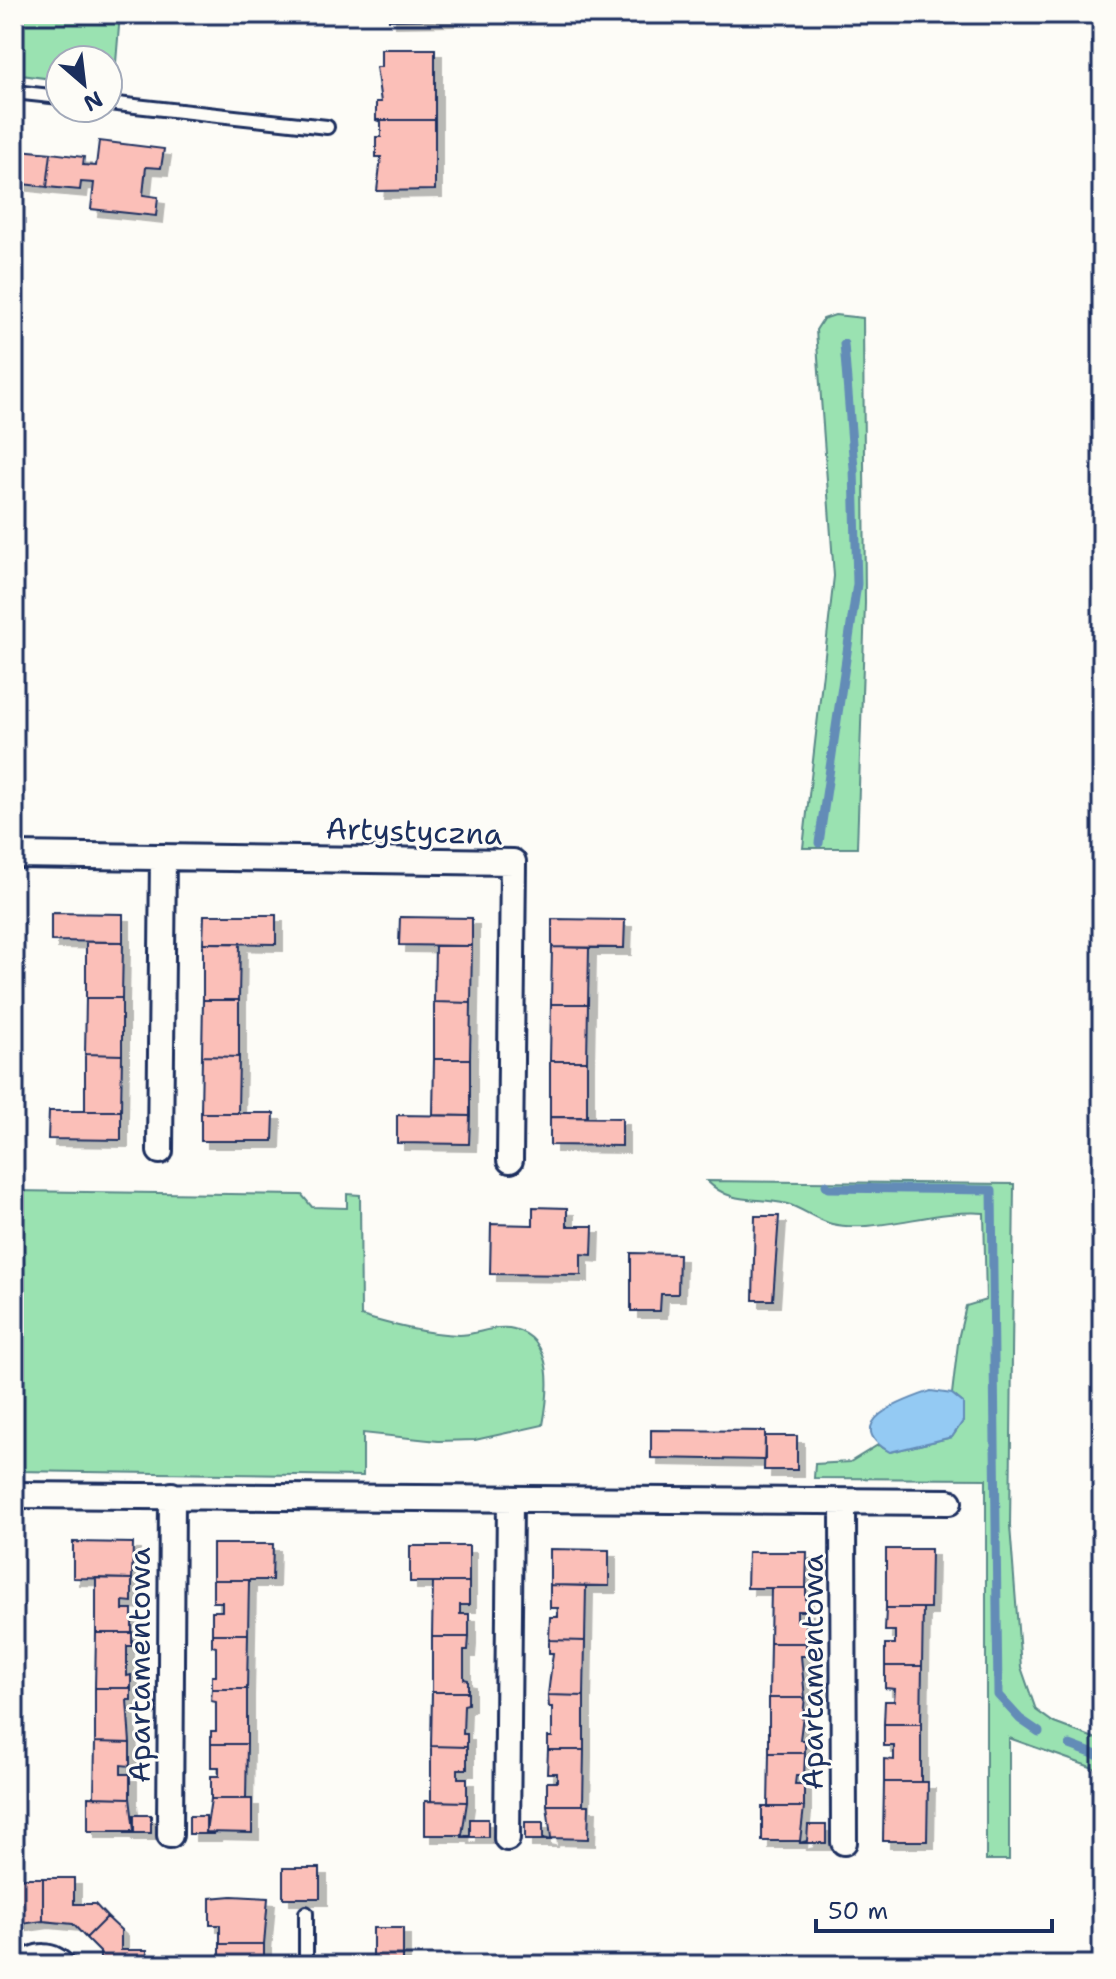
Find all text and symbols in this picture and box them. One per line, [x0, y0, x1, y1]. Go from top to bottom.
north arrow [44, 44, 124, 124]
text: N [79, 84, 108, 118]
street label: Artystyczna [325, 807, 503, 855]
street label: Apartamentowa [119, 1547, 160, 1783]
street label: Apartamentowa [792, 1554, 833, 1790]
scale bar [816, 1883, 1052, 1933]
text: 50 m [828, 1895, 888, 1927]

